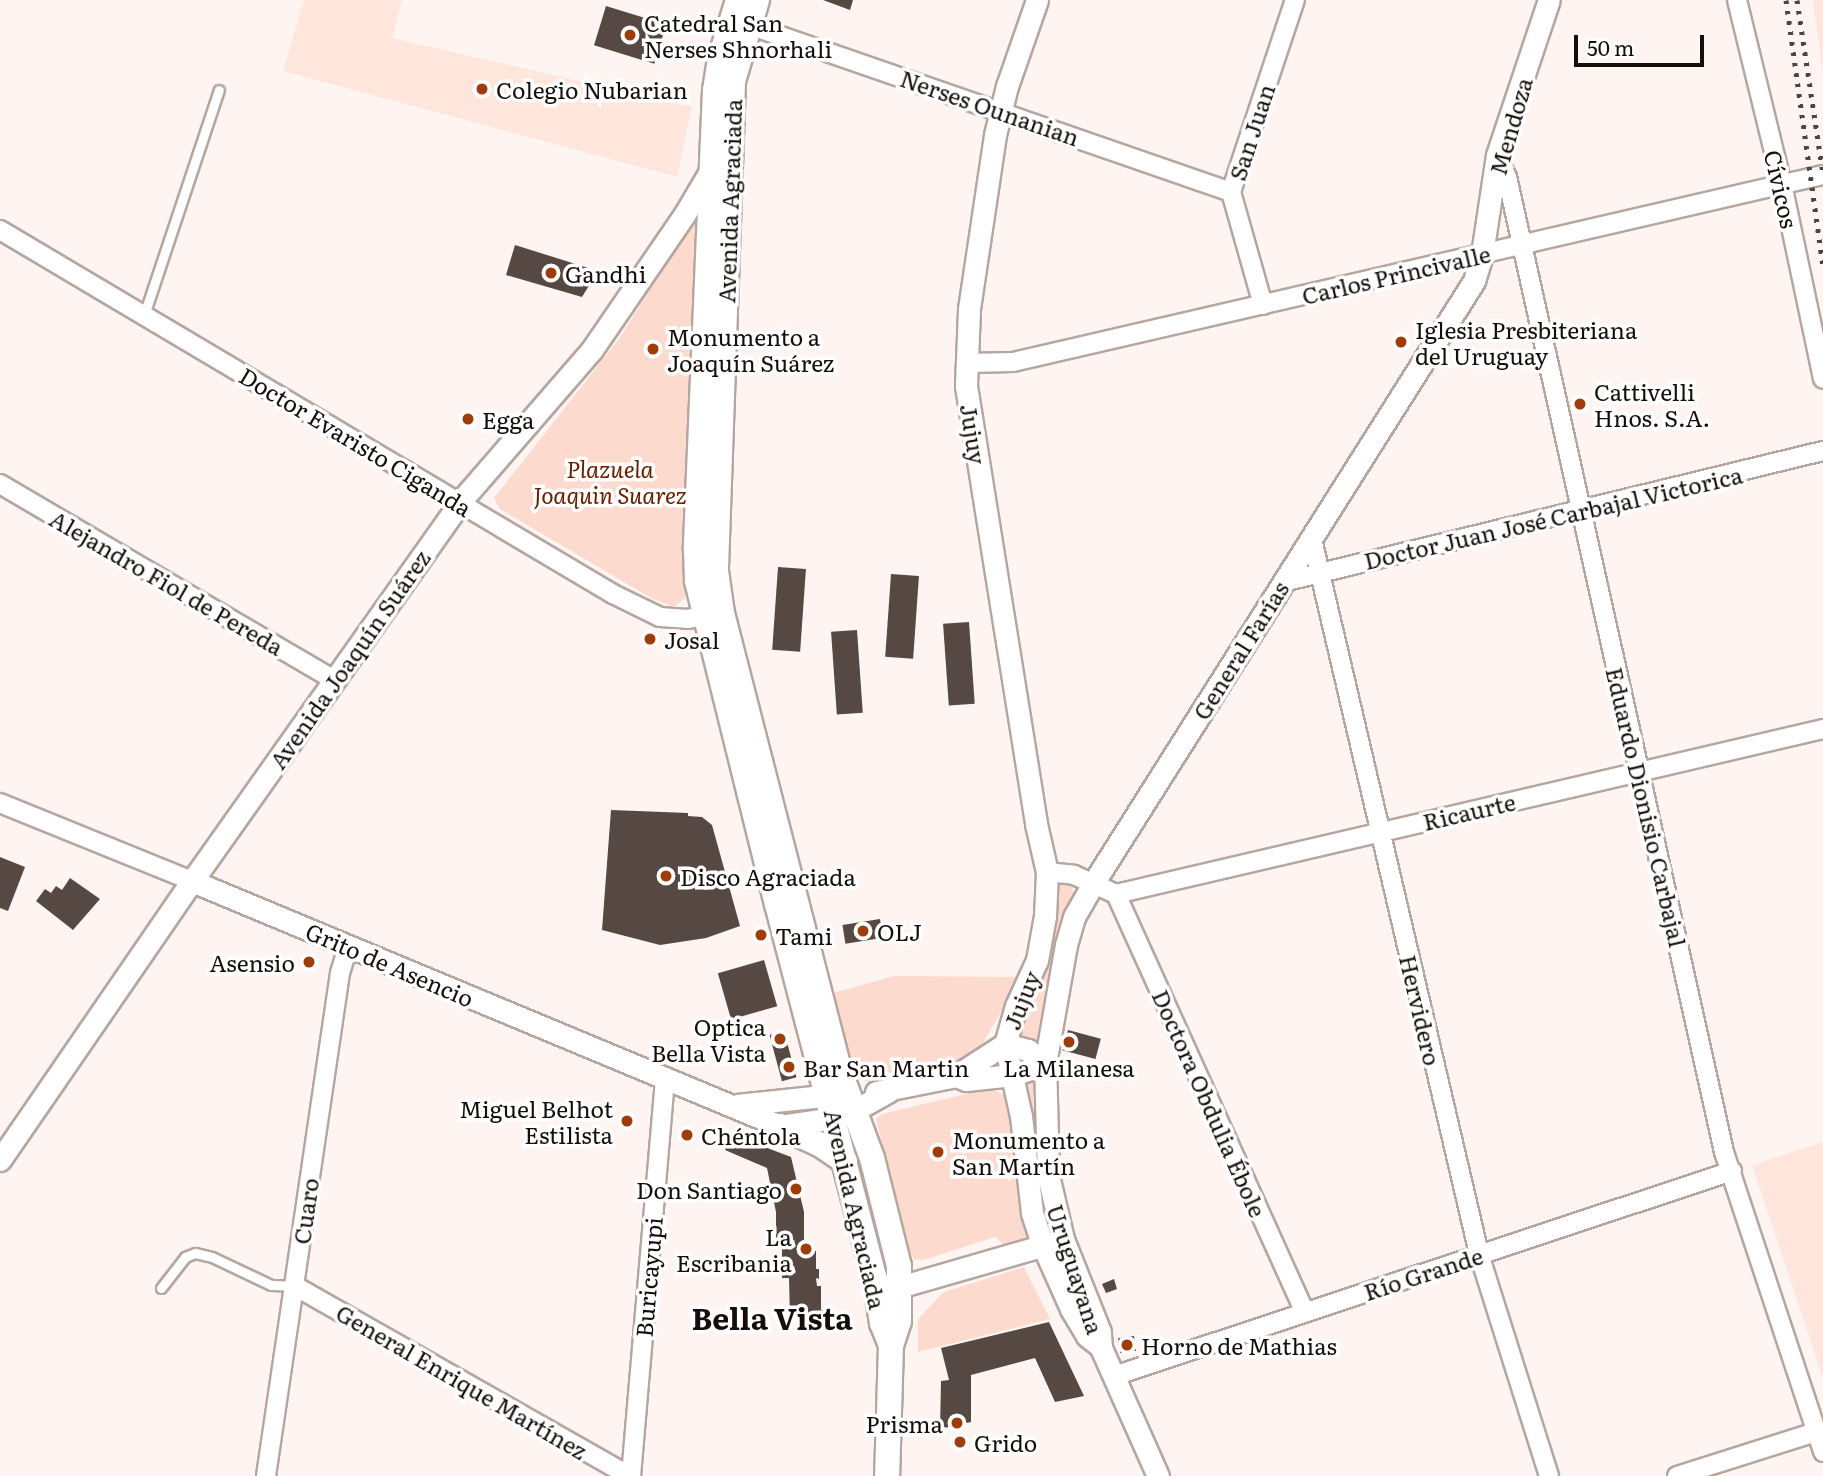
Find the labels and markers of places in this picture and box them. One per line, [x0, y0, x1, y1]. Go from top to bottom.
place label: Catedral San Nerses Shnorhali [644, 8, 832, 62]
marker: Catedral San Nerses Shnorhali [622, 27, 638, 43]
place label: Colegio Nubarian [496, 75, 688, 103]
marker: Colegio Nubarian [474, 81, 490, 97]
place label: Gandhi [565, 259, 646, 287]
marker: Gandhi [543, 265, 559, 281]
place label: Iglesia Presbiteriana del Uruguay [1415, 315, 1637, 369]
place label: Monumento a Joaquín Suárez [667, 322, 834, 376]
marker: Iglesia Presbiteriana del Uruguay [1393, 334, 1409, 350]
marker: Monumento a Joaquín Suárez [645, 341, 661, 357]
place label: Cattivelli Hnos. S.A. [1594, 377, 1710, 431]
marker: Cattivelli Hnos. S.A. [1572, 396, 1588, 412]
place label: Egga [482, 405, 534, 433]
marker: Egga [460, 411, 476, 427]
place label: Josal [664, 625, 720, 653]
marker: Josal [642, 631, 658, 647]
place label: Disco Agraciada [680, 862, 856, 890]
marker: Disco Agraciada [658, 868, 674, 884]
place label: OLJ [877, 917, 922, 945]
place label: Tami [775, 921, 832, 949]
marker: OLJ [855, 923, 871, 939]
marker: Tami [753, 927, 769, 943]
place label: Asensio [209, 948, 295, 976]
marker: Asensio [301, 954, 317, 970]
place label: Optica Bella Vista [651, 1012, 766, 1066]
marker: Optica Bella Vista [772, 1031, 788, 1047]
marker: La Milanesa [1061, 1034, 1077, 1050]
place label: Bar San Martin [803, 1053, 969, 1081]
place label: La Milanesa [1003, 1053, 1135, 1081]
marker: Bar San Martin [781, 1059, 797, 1075]
place label: Miguel Belhot Estilista [459, 1094, 613, 1148]
marker: Miguel Belhot Estilista [619, 1113, 635, 1129]
place label: Chéntola [701, 1121, 801, 1149]
place label: Monumento a San Martín [952, 1125, 1105, 1179]
marker: Chéntola [679, 1127, 695, 1143]
marker: Monumento a San Martín [930, 1144, 946, 1160]
place label: Don Santiago [636, 1175, 782, 1203]
marker: Don Santiago [788, 1181, 804, 1197]
place label: La Escribania [676, 1222, 792, 1276]
marker: La Escribania [798, 1241, 814, 1257]
place label: Horno de Mathias [1141, 1331, 1337, 1359]
marker: Horno de Mathias [1119, 1337, 1135, 1353]
place label: Prisma [866, 1409, 943, 1437]
marker: Prisma [949, 1415, 965, 1431]
place label: Grido [974, 1428, 1037, 1456]
marker: Grido [952, 1434, 968, 1450]

